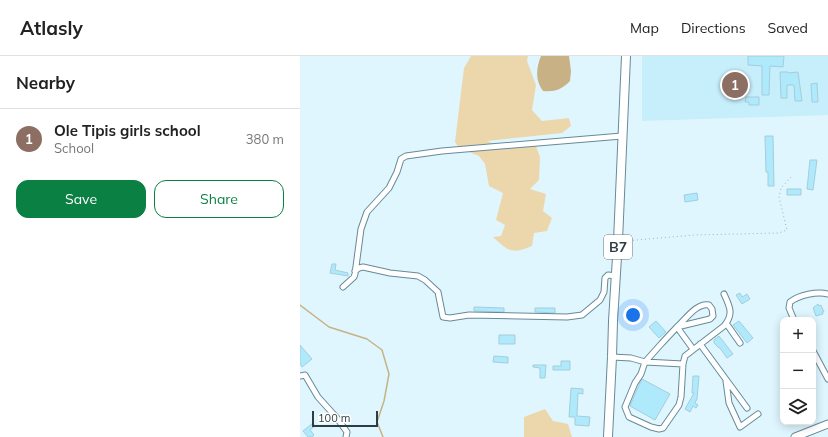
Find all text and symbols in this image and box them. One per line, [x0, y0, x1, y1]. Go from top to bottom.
text: Atlasly [20, 16, 83, 40]
text: Map [630, 19, 659, 37]
text: Directions [681, 19, 746, 37]
text: Saved [768, 19, 808, 37]
pin: 1 [722, 70, 748, 100]
text: Nearby [16, 72, 75, 93]
text: Ole Tipis girls school [54, 121, 201, 140]
text: 1 [25, 131, 33, 147]
text: 380 m [246, 131, 284, 147]
text: School [54, 140, 94, 156]
button: Save [16, 180, 146, 218]
button: Share [154, 180, 284, 218]
road number: B7 [604, 235, 632, 259]
your location [623, 305, 643, 325]
map controls [780, 317, 816, 425]
button: + [780, 317, 816, 353]
button: − [780, 353, 816, 389]
button: layers [780, 389, 816, 425]
scale bar [312, 409, 378, 428]
text: 100 m [318, 411, 350, 425]

